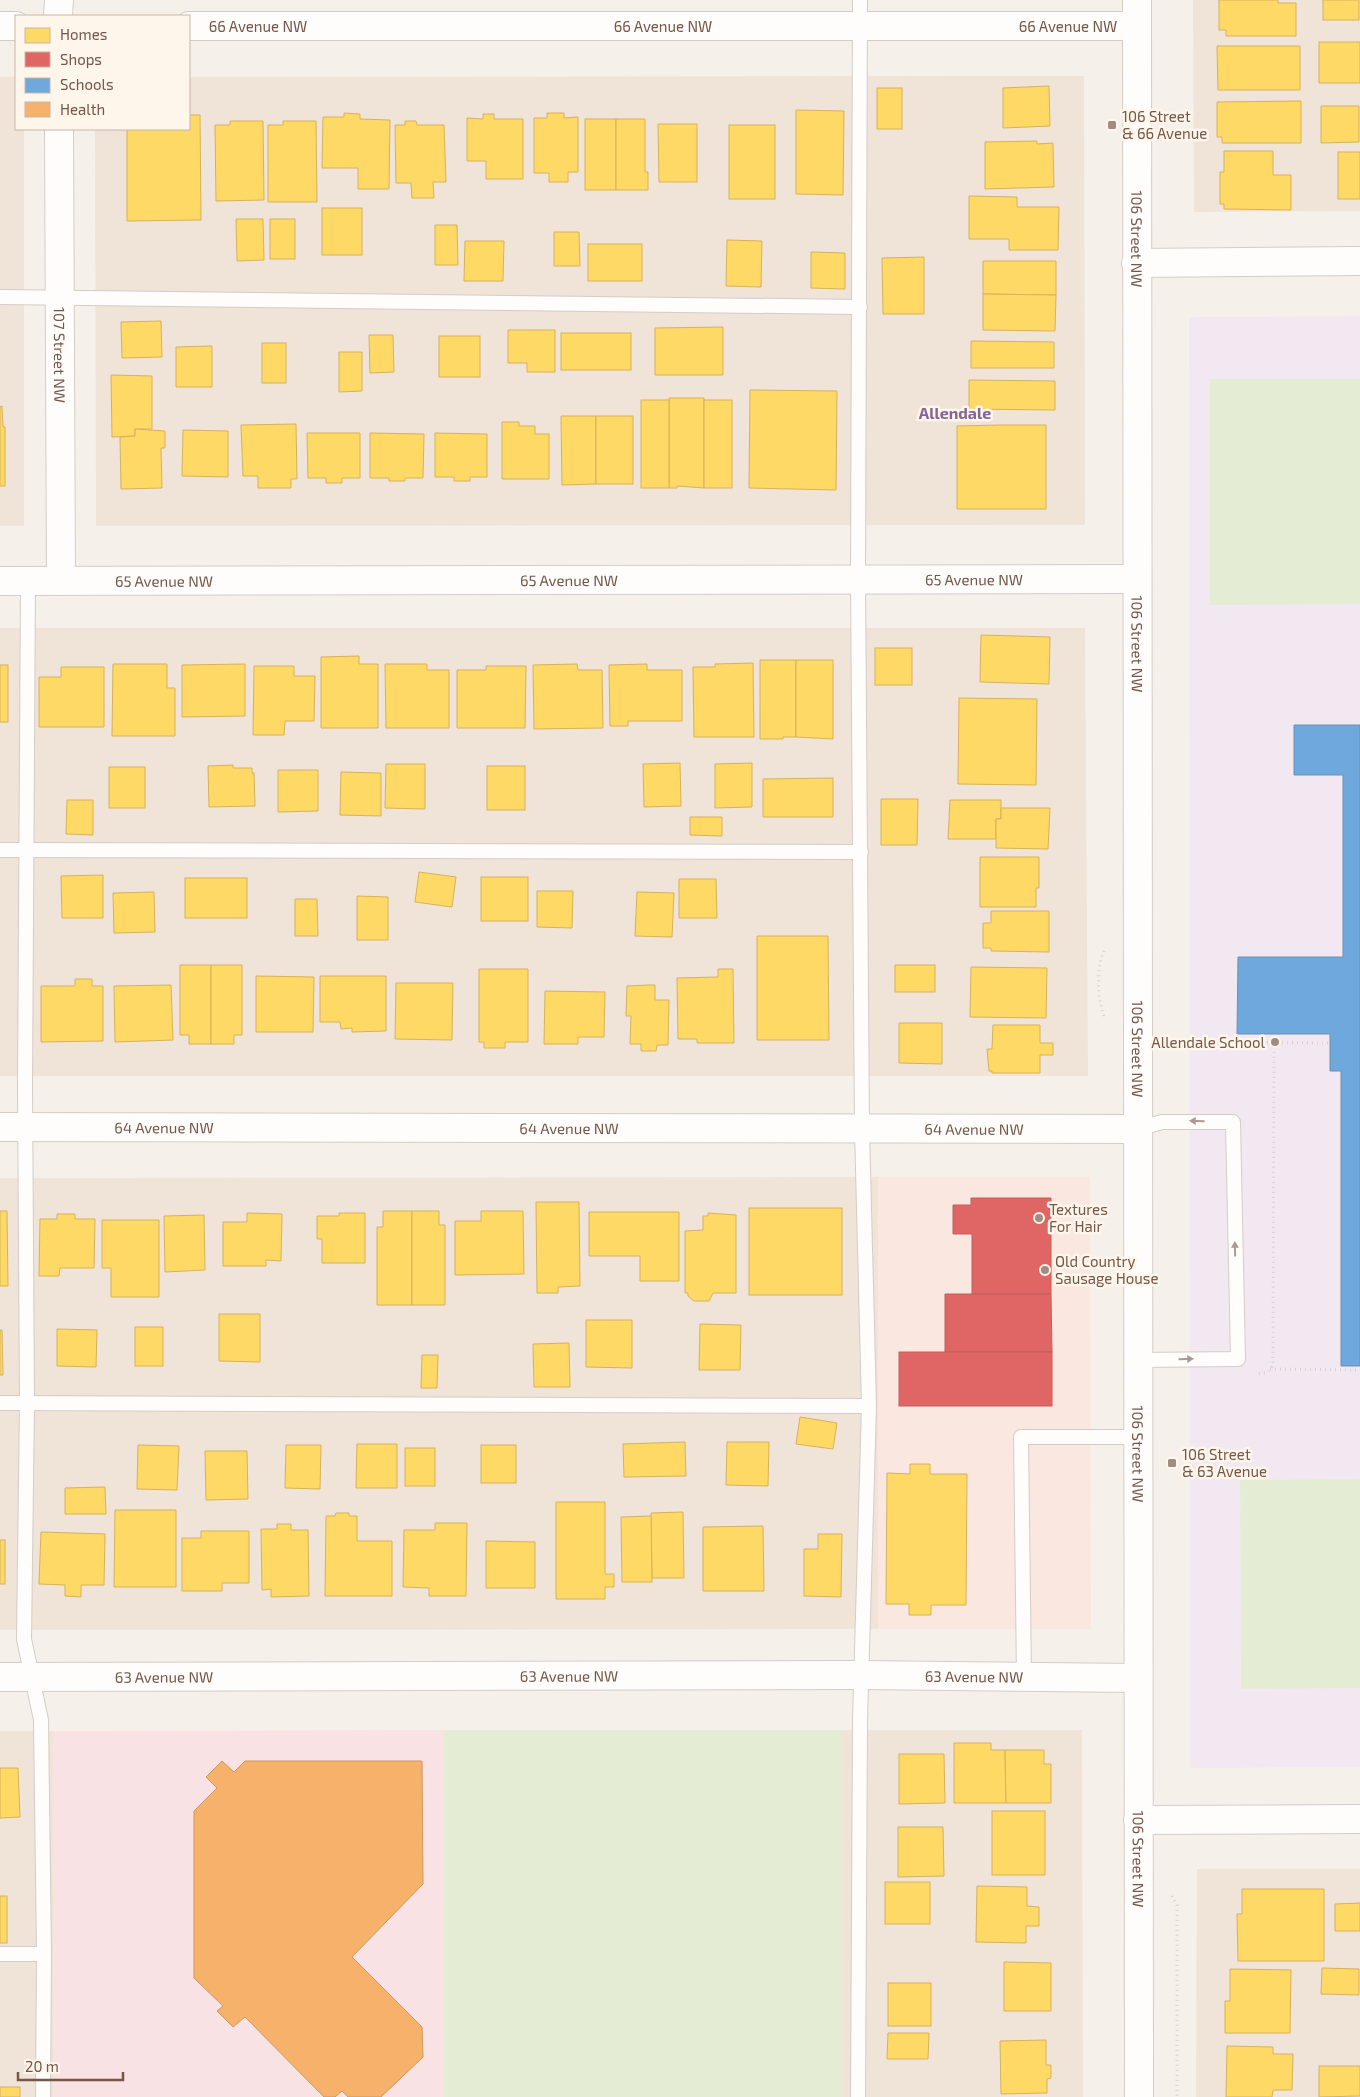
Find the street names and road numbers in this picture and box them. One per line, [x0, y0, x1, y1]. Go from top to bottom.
street label: 66 Avenue NW [209, 17, 307, 35]
street label: 66 Avenue NW [614, 17, 712, 35]
street label: 66 Avenue NW [1019, 17, 1117, 35]
street label: 106 Street NW [1128, 191, 1146, 287]
street label: 107 Street NW [51, 307, 69, 403]
street label: 65 Avenue NW [925, 570, 1023, 588]
street label: 65 Avenue NW [520, 571, 618, 589]
street label: 65 Avenue NW [115, 572, 213, 590]
street label: 106 Street NW [1129, 596, 1147, 692]
street label: 106 Street NW [1129, 1001, 1147, 1097]
street label: 64 Avenue NW [114, 1118, 214, 1136]
street label: 64 Avenue NW [519, 1119, 619, 1137]
street label: 64 Avenue NW [924, 1120, 1024, 1138]
street label: 106 Street NW [1129, 1406, 1147, 1502]
street label: 63 Avenue NW [520, 1667, 618, 1685]
street label: 63 Avenue NW [925, 1667, 1023, 1686]
street label: 63 Avenue NW [115, 1668, 213, 1686]
street label: 106 Street NW [1130, 1811, 1148, 1907]

